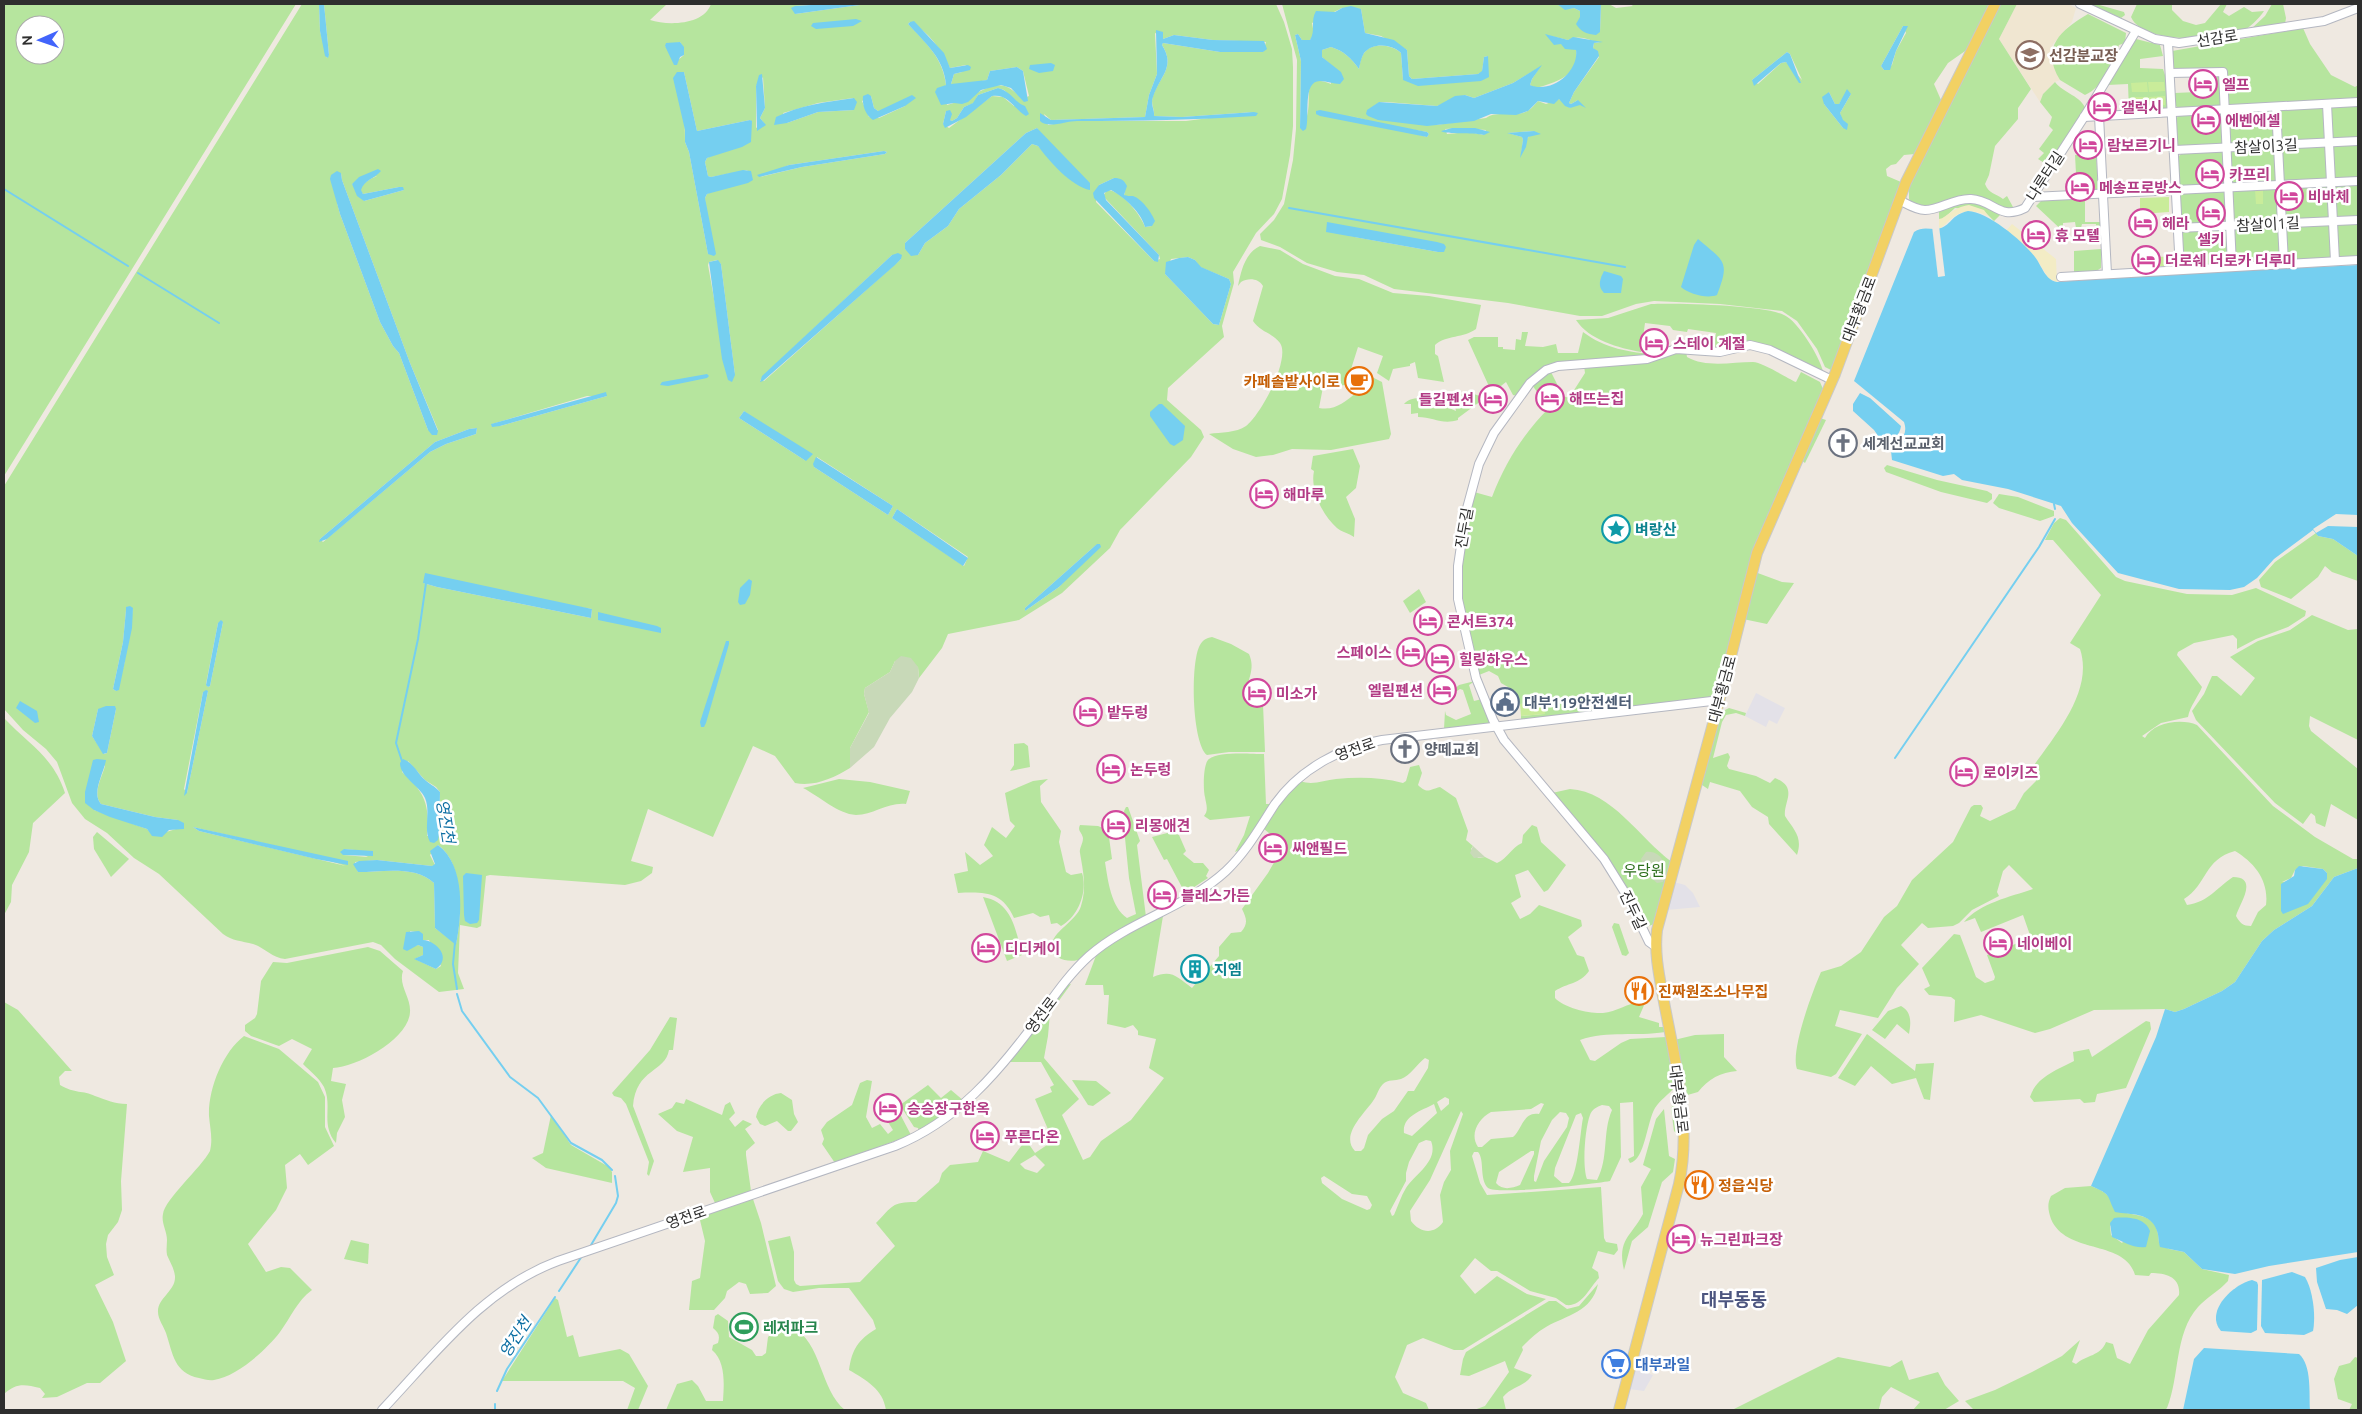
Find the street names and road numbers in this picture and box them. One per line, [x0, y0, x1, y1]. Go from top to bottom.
street label: 선감로 [2195, 26, 2239, 50]
street label: 참살이3길 [2234, 136, 2298, 156]
street label: 나루터길 [2023, 148, 2067, 204]
street label: 참살이1길 [2236, 214, 2300, 234]
street label: 대부황금로 [1839, 274, 1879, 344]
street label: 진두길 [1452, 506, 1476, 550]
street label: 대부황금로 [1705, 653, 1739, 725]
street label: 영전로 [1333, 734, 1377, 764]
street label: 진두길 [1617, 888, 1649, 932]
street label: 영전로 [1022, 993, 1060, 1037]
street label: 대부황금로 [1666, 1064, 1692, 1134]
street label: 영전로 [664, 1202, 708, 1232]

